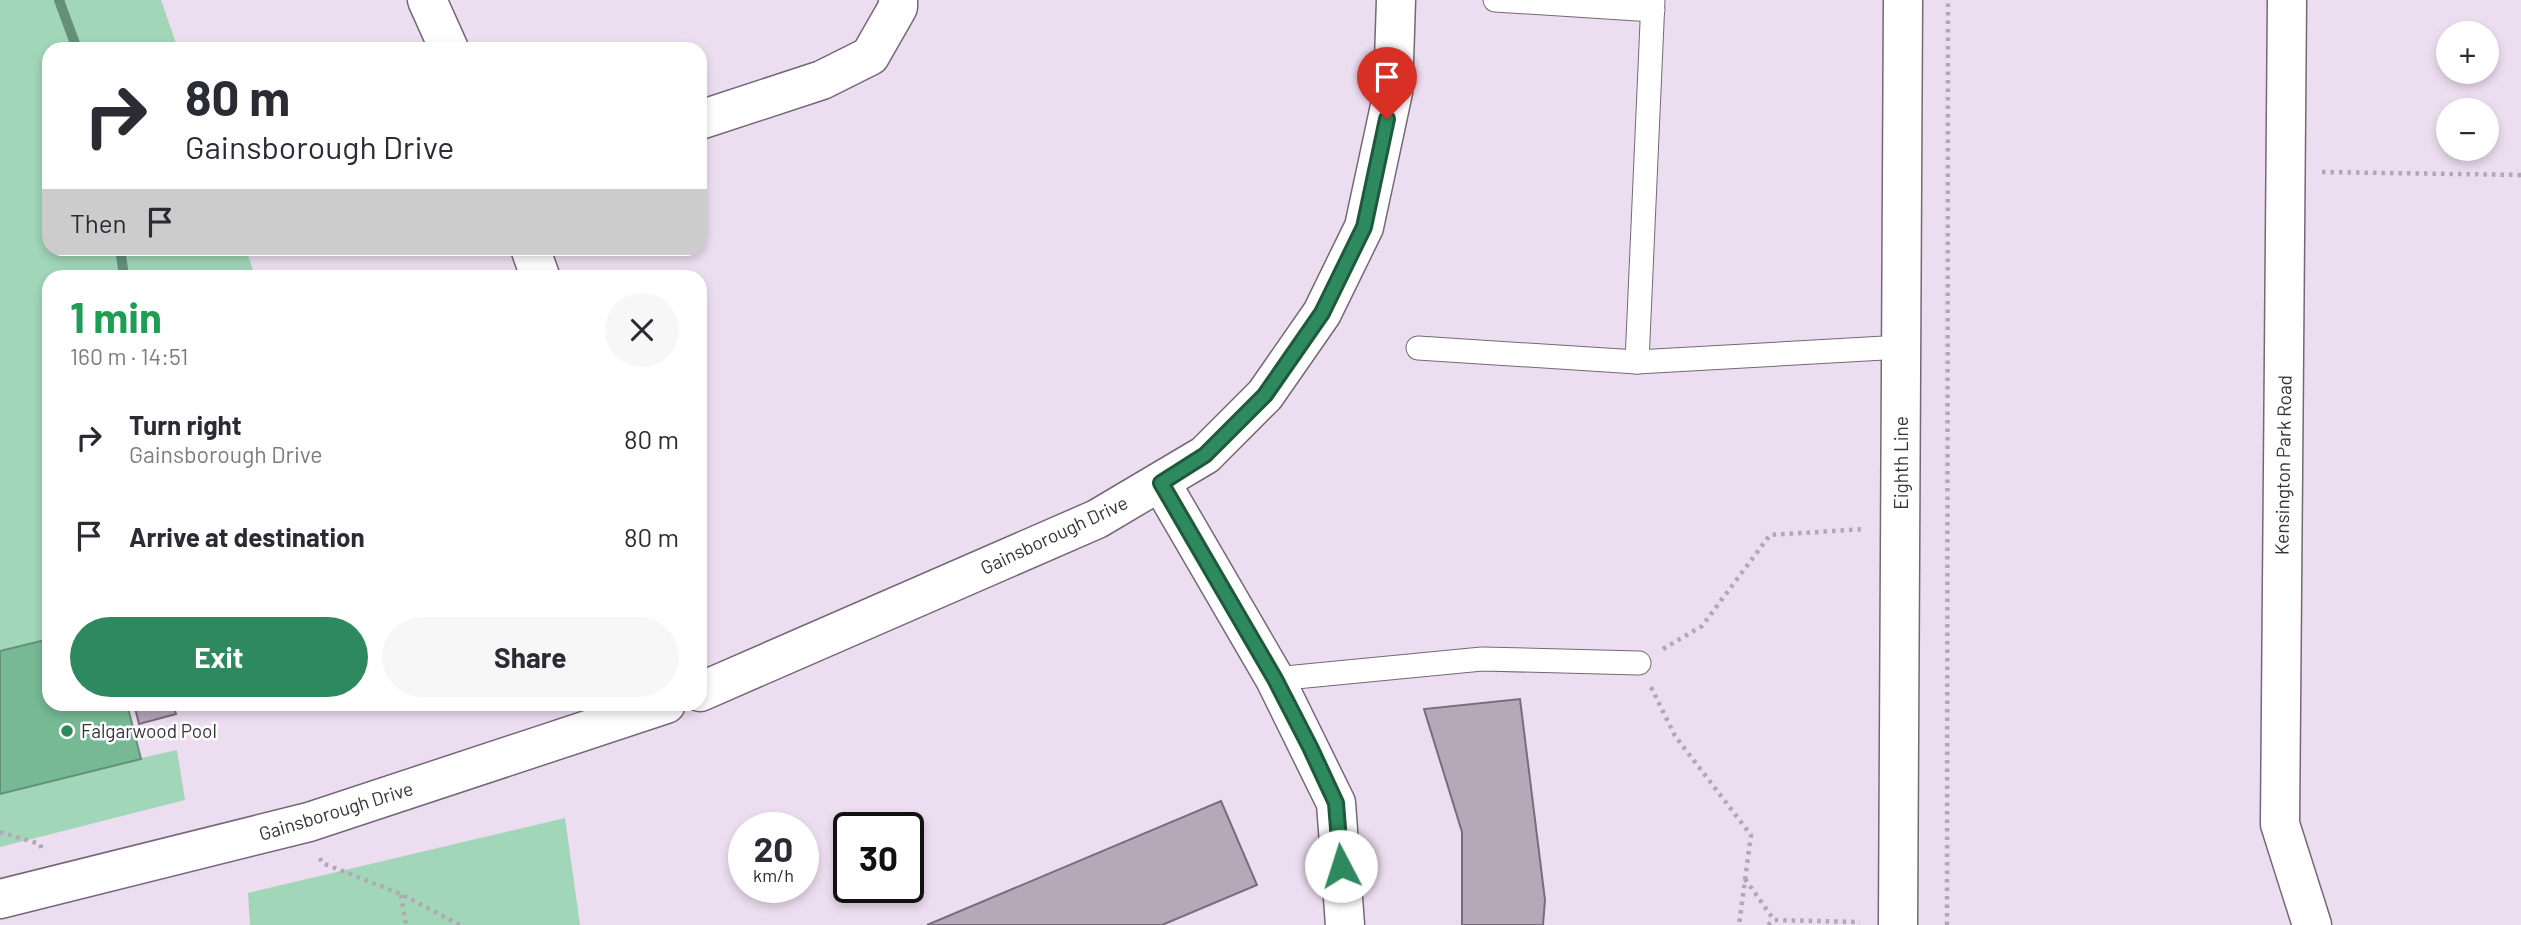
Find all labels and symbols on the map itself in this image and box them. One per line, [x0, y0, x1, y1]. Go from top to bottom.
pin [1357, 47, 1417, 119]
street label: Kensington Park Road [2269, 375, 2296, 555]
street label: Eighth Line [1889, 416, 1912, 510]
street label: Gainsborough Drive [976, 490, 1131, 579]
place label: Falgarwood Pool [81, 719, 217, 742]
marker: Falgarwood Pool [59, 723, 75, 739]
street label: Gainsborough Drive [256, 776, 416, 845]
speed limit sign: 30 [833, 812, 924, 903]
position arrow [1304, 829, 1378, 903]

